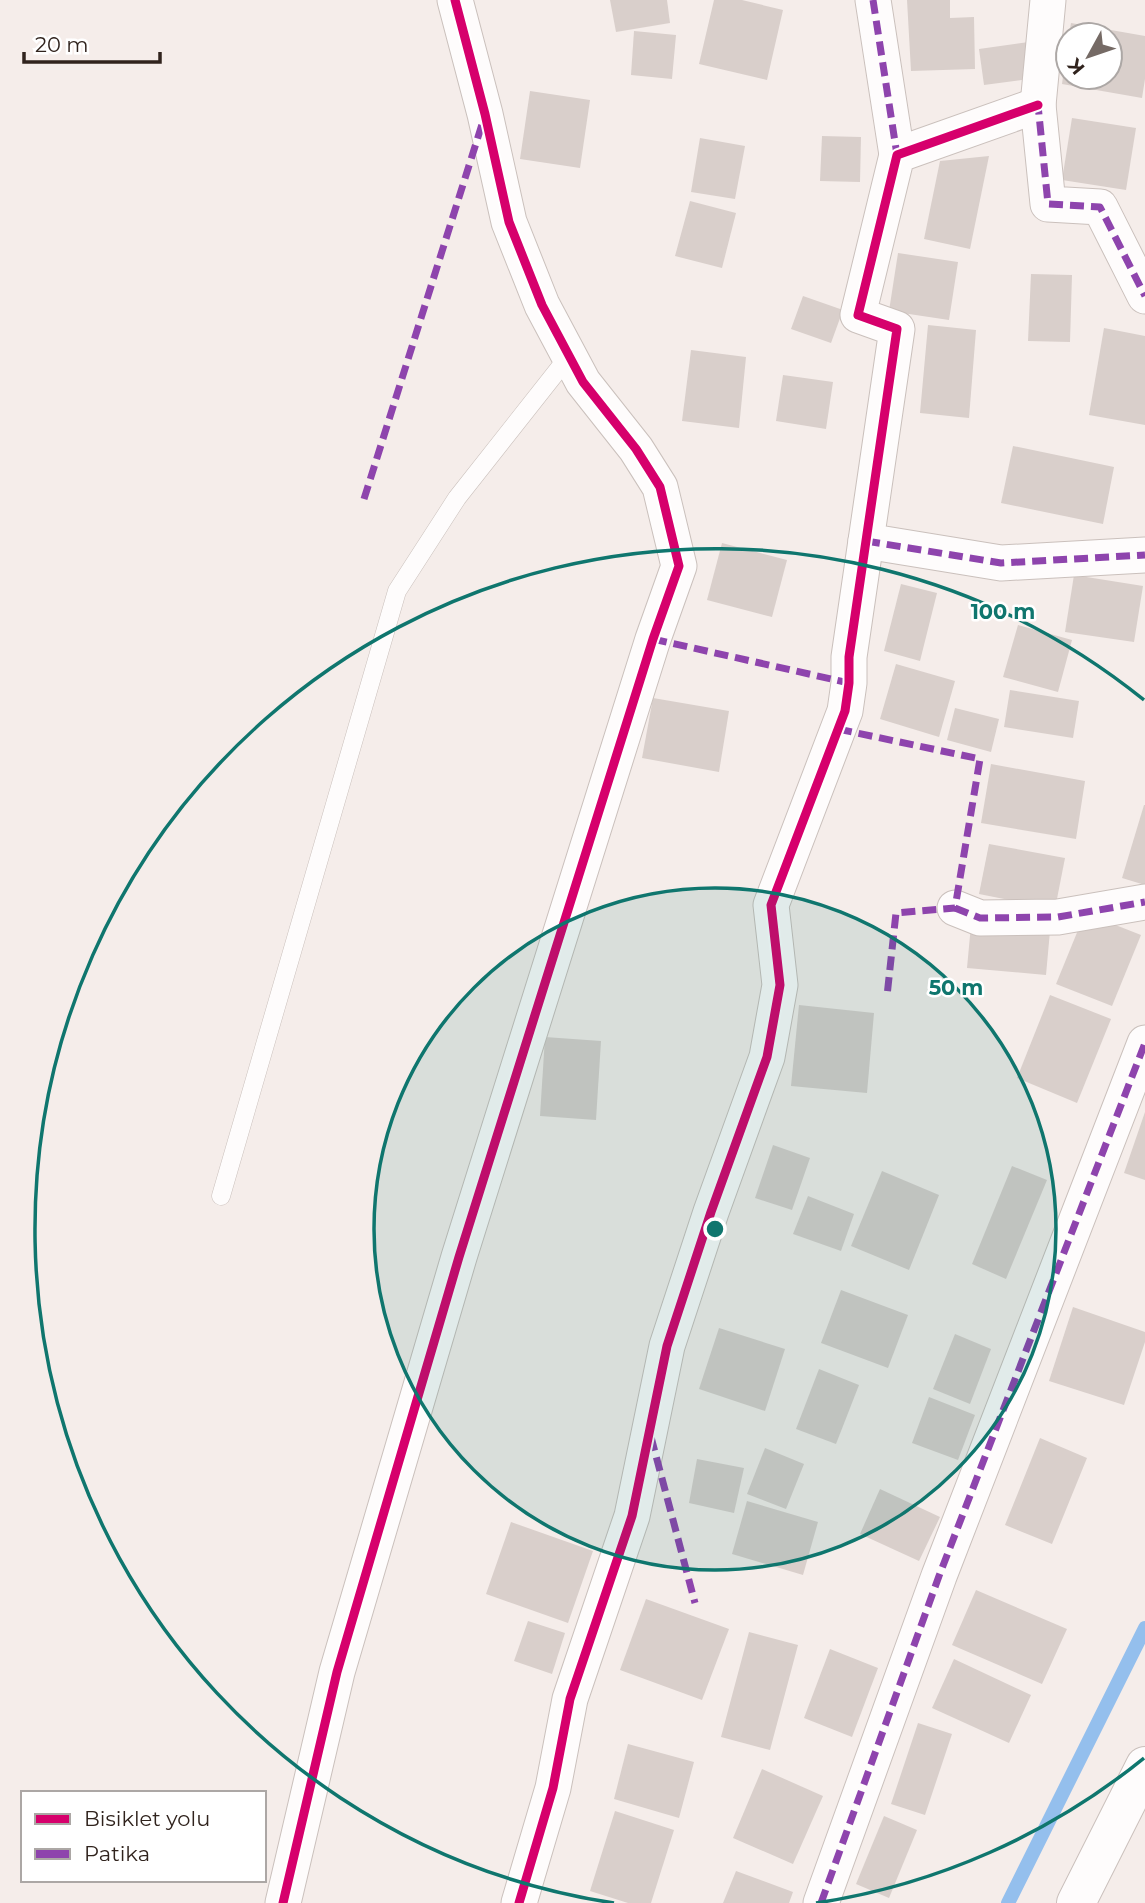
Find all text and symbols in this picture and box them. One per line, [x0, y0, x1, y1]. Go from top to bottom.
scale bar [24, 21, 161, 65]
north arrow [1054, 21, 1124, 91]
text: 20 m [35, 32, 89, 57]
text: K [1062, 53, 1090, 79]
text: 100 m [971, 599, 1035, 624]
text: 50 m [929, 975, 983, 1000]
centre of rings [703, 1217, 727, 1241]
legend [21, 1791, 266, 1882]
text: Bisiklet yolu [84, 1806, 210, 1831]
text: Patika [84, 1841, 150, 1866]

